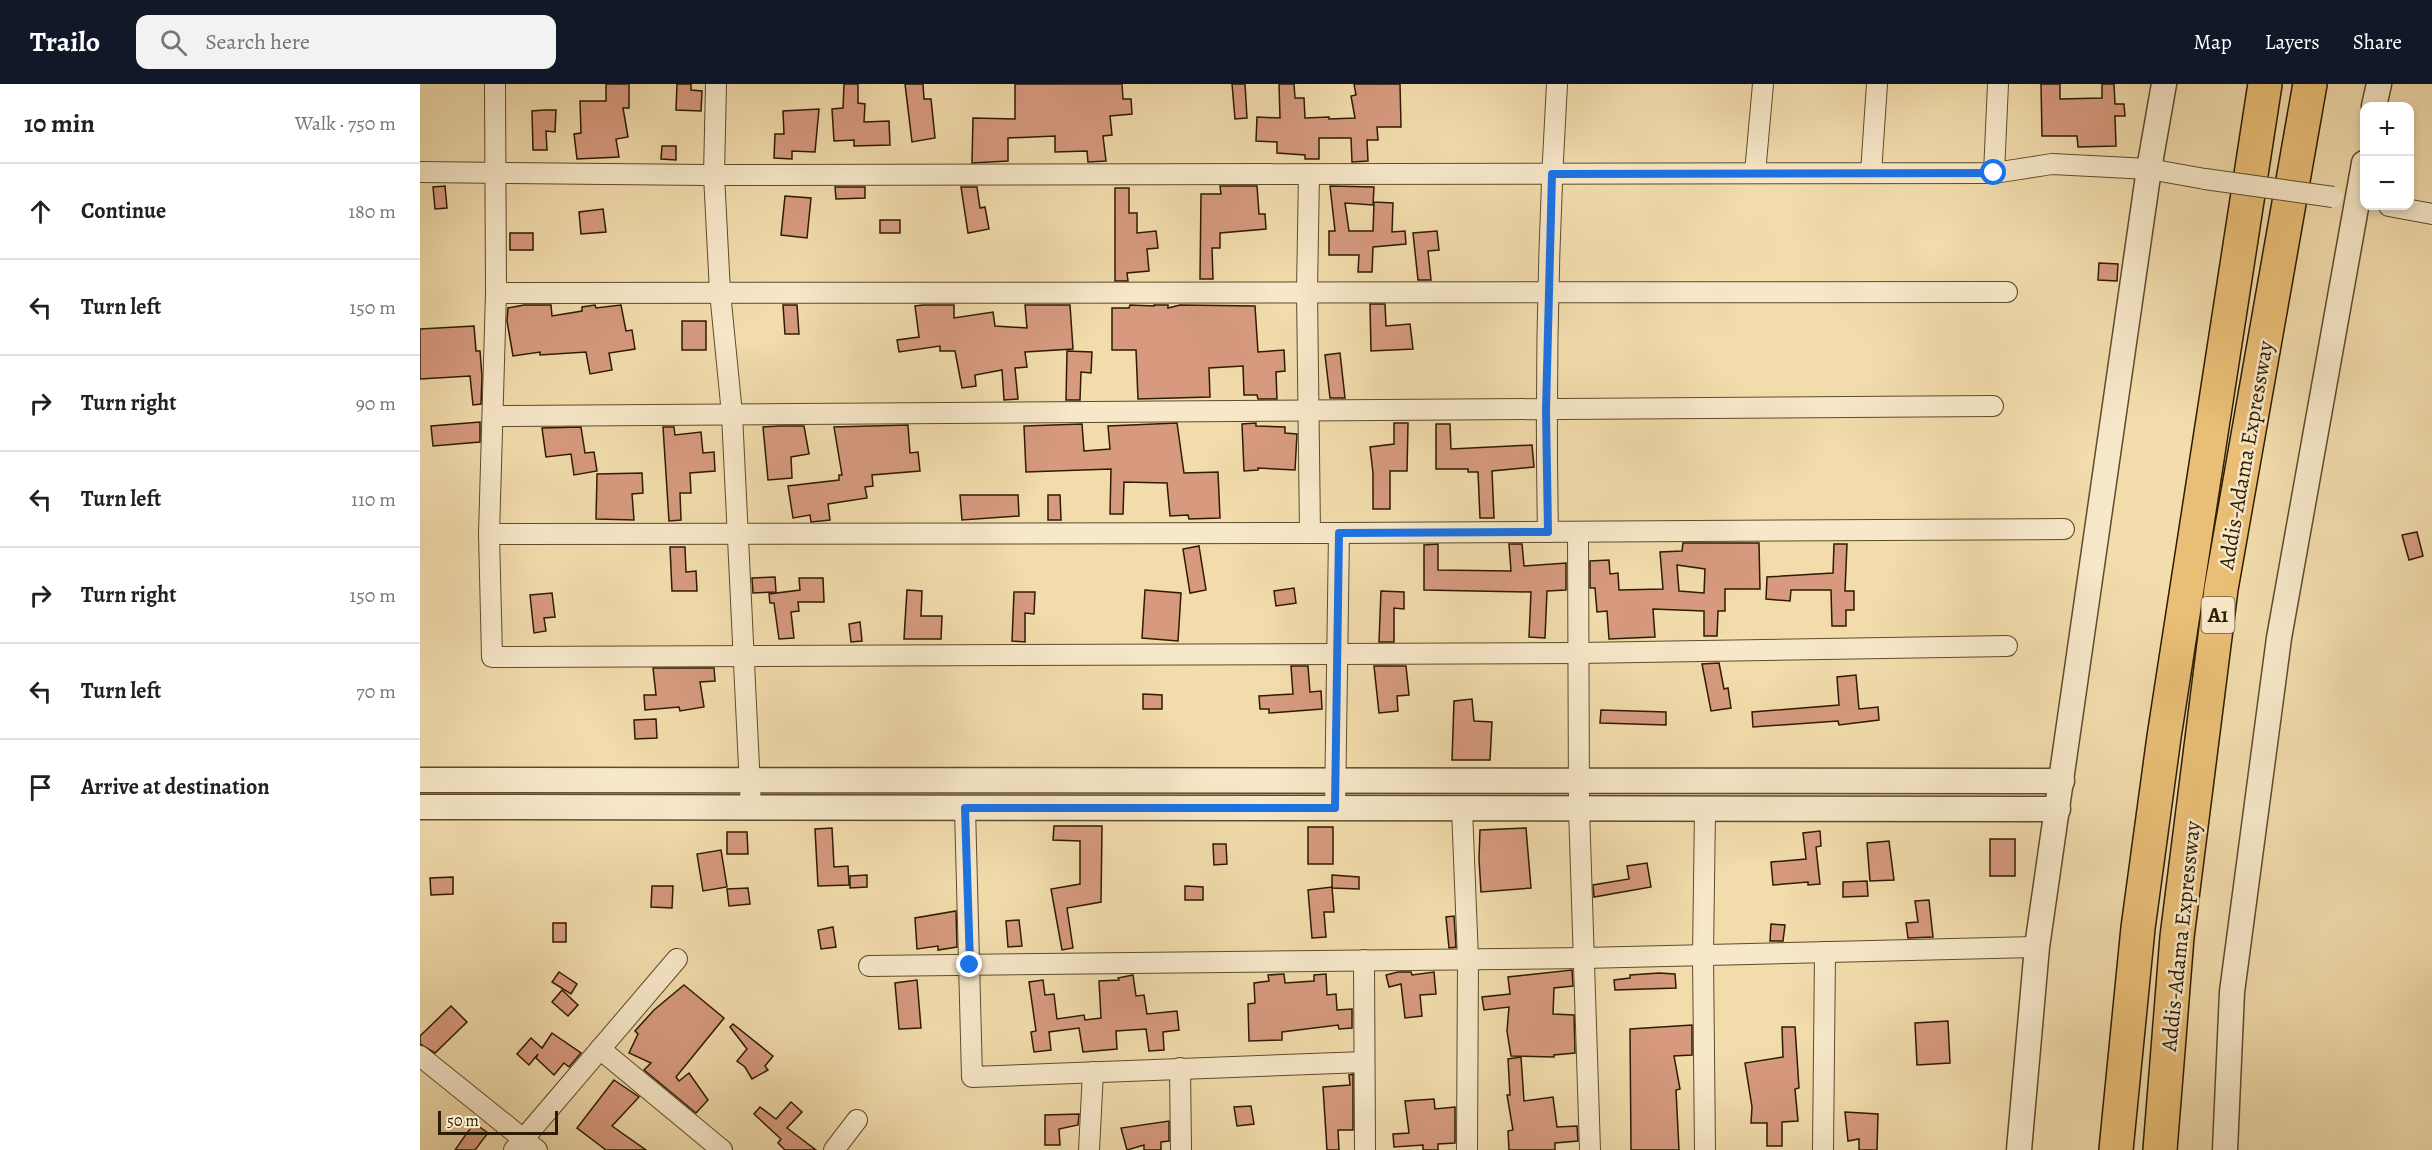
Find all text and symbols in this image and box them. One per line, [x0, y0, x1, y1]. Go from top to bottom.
search box [136, 15, 556, 69]
text: Trailo [30, 23, 100, 61]
icon: search [157, 26, 190, 59]
text: Search here [205, 27, 310, 57]
text: Map [2193, 28, 2232, 56]
text: Layers [2265, 28, 2320, 56]
text: Share [2353, 28, 2402, 56]
map controls [2360, 102, 2414, 210]
button: + [2360, 102, 2414, 156]
text: 10 min [24, 106, 95, 141]
text: Walk · 750 m [295, 110, 396, 137]
button: − [2360, 156, 2414, 210]
route start [1980, 159, 2006, 185]
icon: ahead [24, 195, 57, 228]
text: Continue [81, 196, 166, 226]
text: 180 m [348, 198, 396, 225]
icon: left [24, 291, 57, 324]
text: Turn left [81, 292, 161, 322]
text: 150 m [349, 294, 396, 321]
street label: Addis-Adama Expressway [2211, 338, 2281, 573]
icon: right [24, 387, 57, 420]
text: Turn right [81, 388, 177, 418]
text: 90 m [356, 390, 396, 417]
icon: left [24, 483, 57, 516]
text: Turn left [81, 484, 161, 514]
text: 110 m [351, 486, 396, 513]
icon: right [24, 579, 57, 612]
text: Turn right [81, 580, 177, 610]
text: 150 m [349, 582, 396, 609]
road number: A1 [2202, 597, 2234, 633]
icon: left [24, 675, 57, 708]
text: Turn left [81, 676, 161, 706]
text: 70 m [356, 678, 396, 705]
icon: arrive [24, 771, 57, 804]
text: Arrive at destination [81, 772, 270, 802]
street label: Addis-Adama Expressway [2154, 819, 2208, 1054]
route end [956, 951, 982, 977]
scale bar [438, 1108, 558, 1136]
text: 50 m [447, 1110, 479, 1132]

